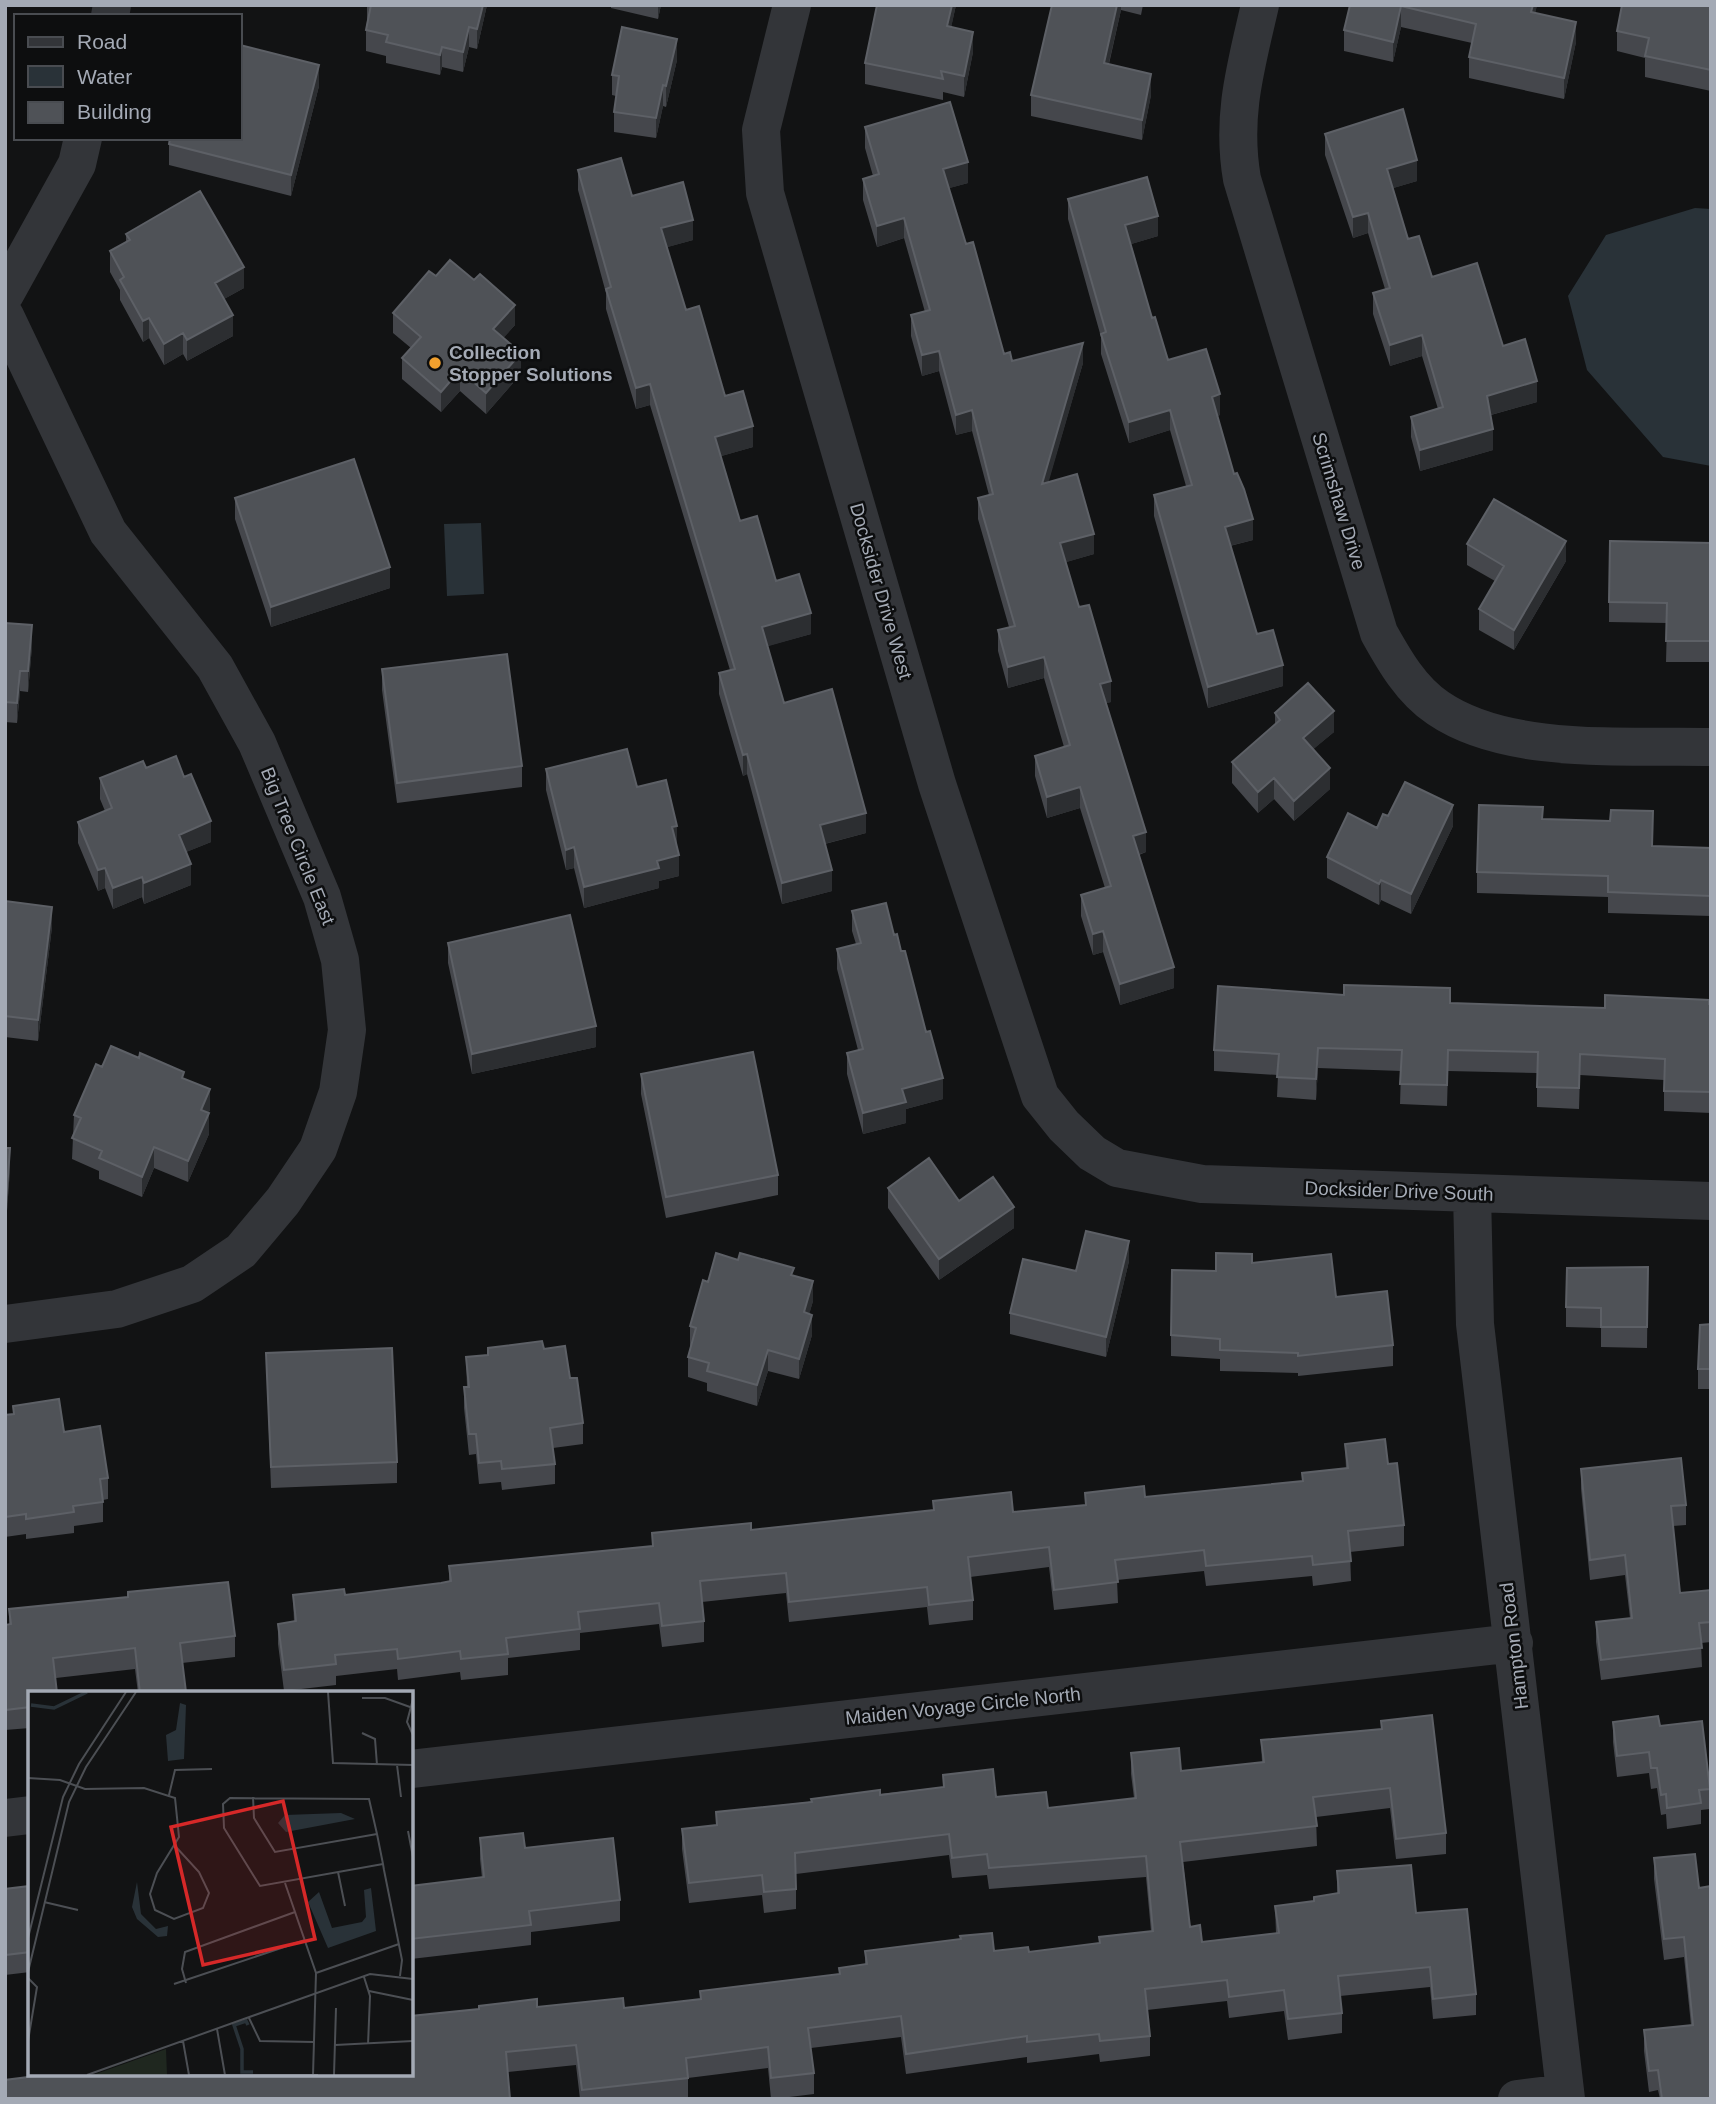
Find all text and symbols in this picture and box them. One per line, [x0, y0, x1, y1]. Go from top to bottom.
legend [14, 14, 242, 140]
text: Road [77, 30, 127, 53]
text: Water [77, 65, 132, 88]
text: Building [77, 100, 152, 123]
place label: Collection Stopper Solutions [449, 342, 613, 385]
marker: Collection Stopper Solutions [427, 355, 443, 371]
street label: Scrimshaw Drive [1308, 430, 1370, 572]
street label: Docksider Drive West [846, 500, 916, 682]
street label: Big Tree Circle East [257, 764, 339, 928]
street label: Docksider Drive South [1304, 1177, 1494, 1205]
street label: Hampton Road [1496, 1581, 1532, 1711]
street label: Maiden Voyage Circle North [844, 1683, 1082, 1729]
inset map [28, 1691, 413, 2076]

